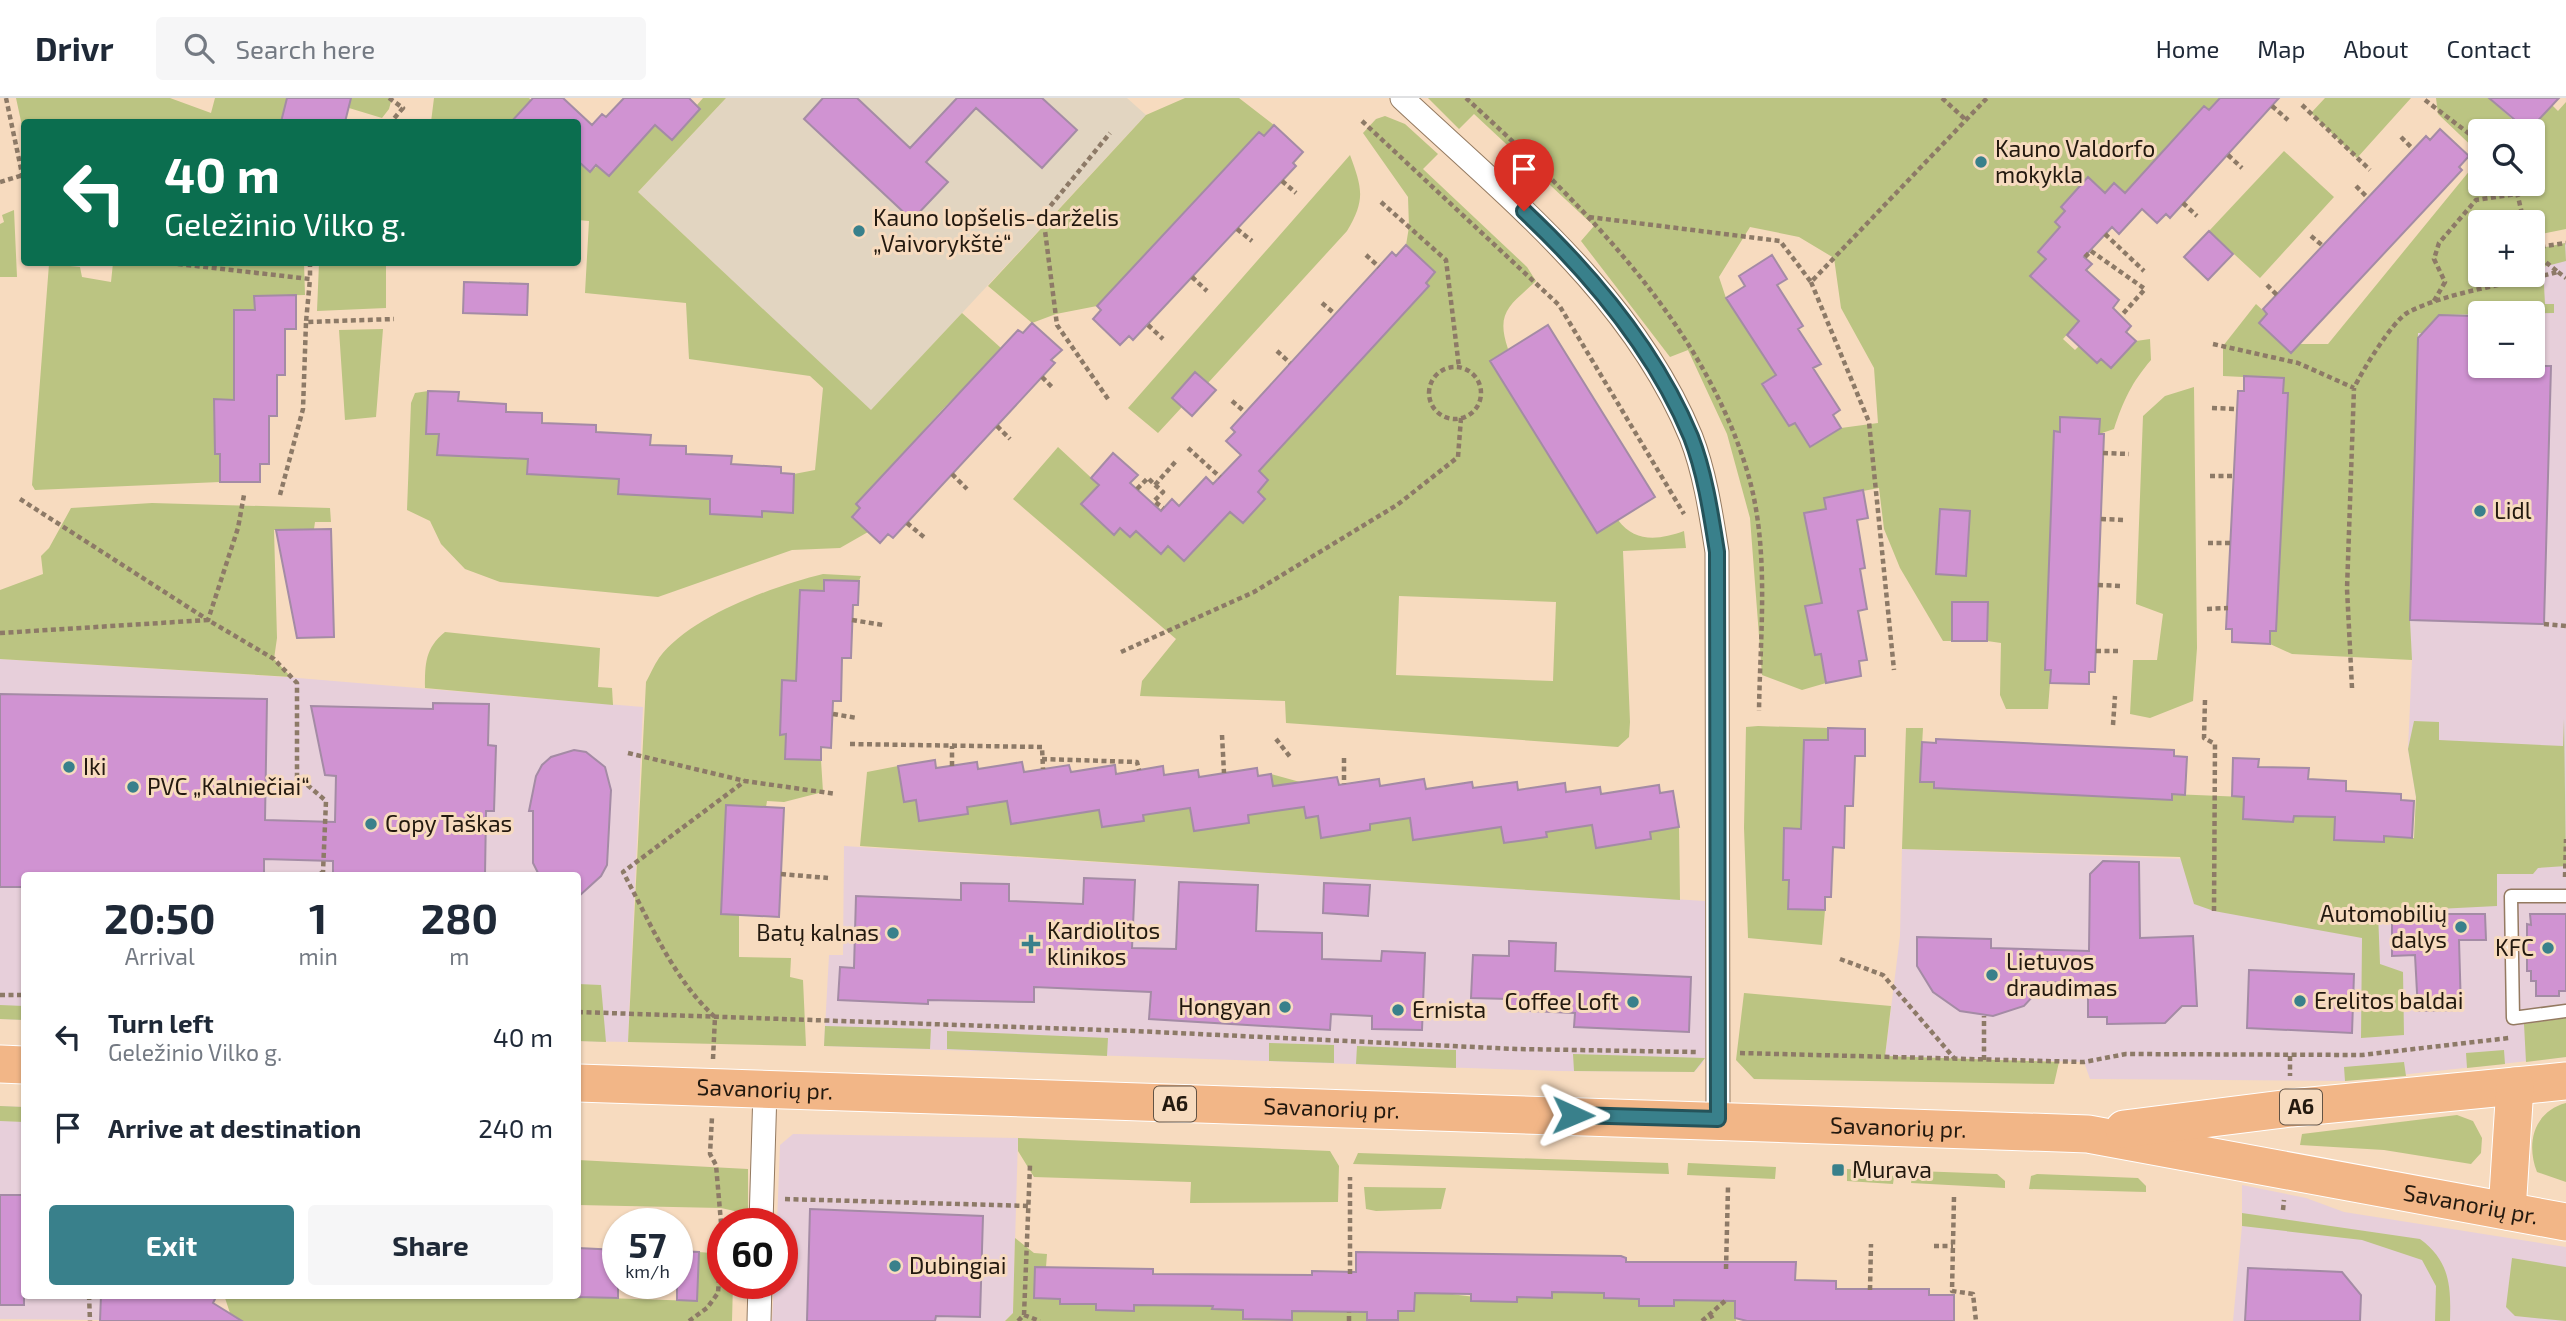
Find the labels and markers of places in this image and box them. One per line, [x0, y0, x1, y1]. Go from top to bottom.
place label: Kauno Valdorfo mokykla [1995, 134, 2155, 188]
pin [1494, 139, 1554, 211]
marker: Kauno Valdorfo mokykla [1973, 154, 1989, 170]
place label: Kauno lopšelis-darželis „Vaivorykštė“ [873, 203, 1119, 257]
marker: Kauno lopšelis-darželis „Vaivorykštė“ [851, 223, 867, 239]
place label: Lidl [2494, 496, 2532, 524]
marker: Lidl [2472, 503, 2488, 519]
place label: Iki [83, 752, 106, 780]
marker: Iki [61, 759, 77, 775]
place label: PVC „Kalniečiai“ [147, 772, 310, 800]
marker: PVC „Kalniečiai“ [125, 779, 141, 795]
place label: Copy Taškas [385, 809, 512, 837]
marker: Copy Taškas [363, 816, 379, 832]
place label: Automobilių dalys [2320, 899, 2447, 953]
place label: Kardiolitos klinikos [1047, 916, 1160, 970]
place label: Batų kalnas [756, 918, 879, 946]
marker: Automobilių dalys [2453, 919, 2469, 935]
marker: Batų kalnas [885, 925, 901, 941]
place label: KFC [2495, 933, 2534, 961]
marker: Kardiolitos klinikos [1021, 934, 1041, 954]
marker: KFC [2540, 940, 2556, 956]
place label: Lietuvos draudimas [2006, 947, 2117, 1001]
marker: Lietuvos draudimas [1984, 967, 2000, 983]
place label: Erelitos baldai [2314, 986, 2463, 1014]
place label: Coffee Loft [1505, 987, 1619, 1015]
place label: Hongyan [1178, 992, 1271, 1020]
marker: Erelitos baldai [2292, 993, 2308, 1009]
marker: Coffee Loft [1625, 994, 1641, 1010]
place label: Ernista [1412, 995, 1486, 1023]
marker: Hongyan [1277, 999, 1293, 1015]
marker: Ernista [1390, 1002, 1406, 1018]
place label: Murava [1852, 1155, 1932, 1183]
marker: Murava [1830, 1162, 1846, 1178]
place label: Dubingiai [909, 1251, 1006, 1279]
marker: Dubingiai [887, 1258, 903, 1274]

